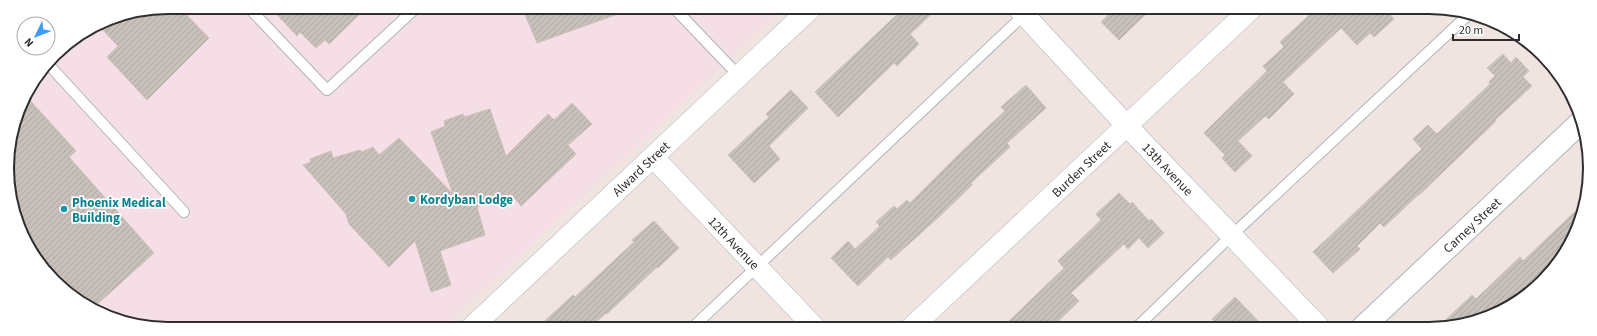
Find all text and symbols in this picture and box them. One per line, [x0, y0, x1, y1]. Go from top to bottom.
north arrow [16, 16, 56, 56]
scale bar [1453, 16, 1519, 42]
text: 20 m [1459, 22, 1483, 39]
text: N [21, 35, 37, 50]
street label: Alward Street [609, 137, 675, 201]
street label: Burden Street [1048, 137, 1116, 202]
street label: 13th Avenue [1138, 139, 1197, 200]
place label: Kordyban Lodge [420, 191, 513, 209]
street label: Carney Street [1439, 193, 1506, 257]
place label: Phoenix Medical Building [72, 194, 166, 227]
marker: Kordyban Lodge [407, 194, 417, 204]
marker: Phoenix Medical Building [59, 204, 69, 214]
street label: 12th Avenue [704, 213, 763, 274]

